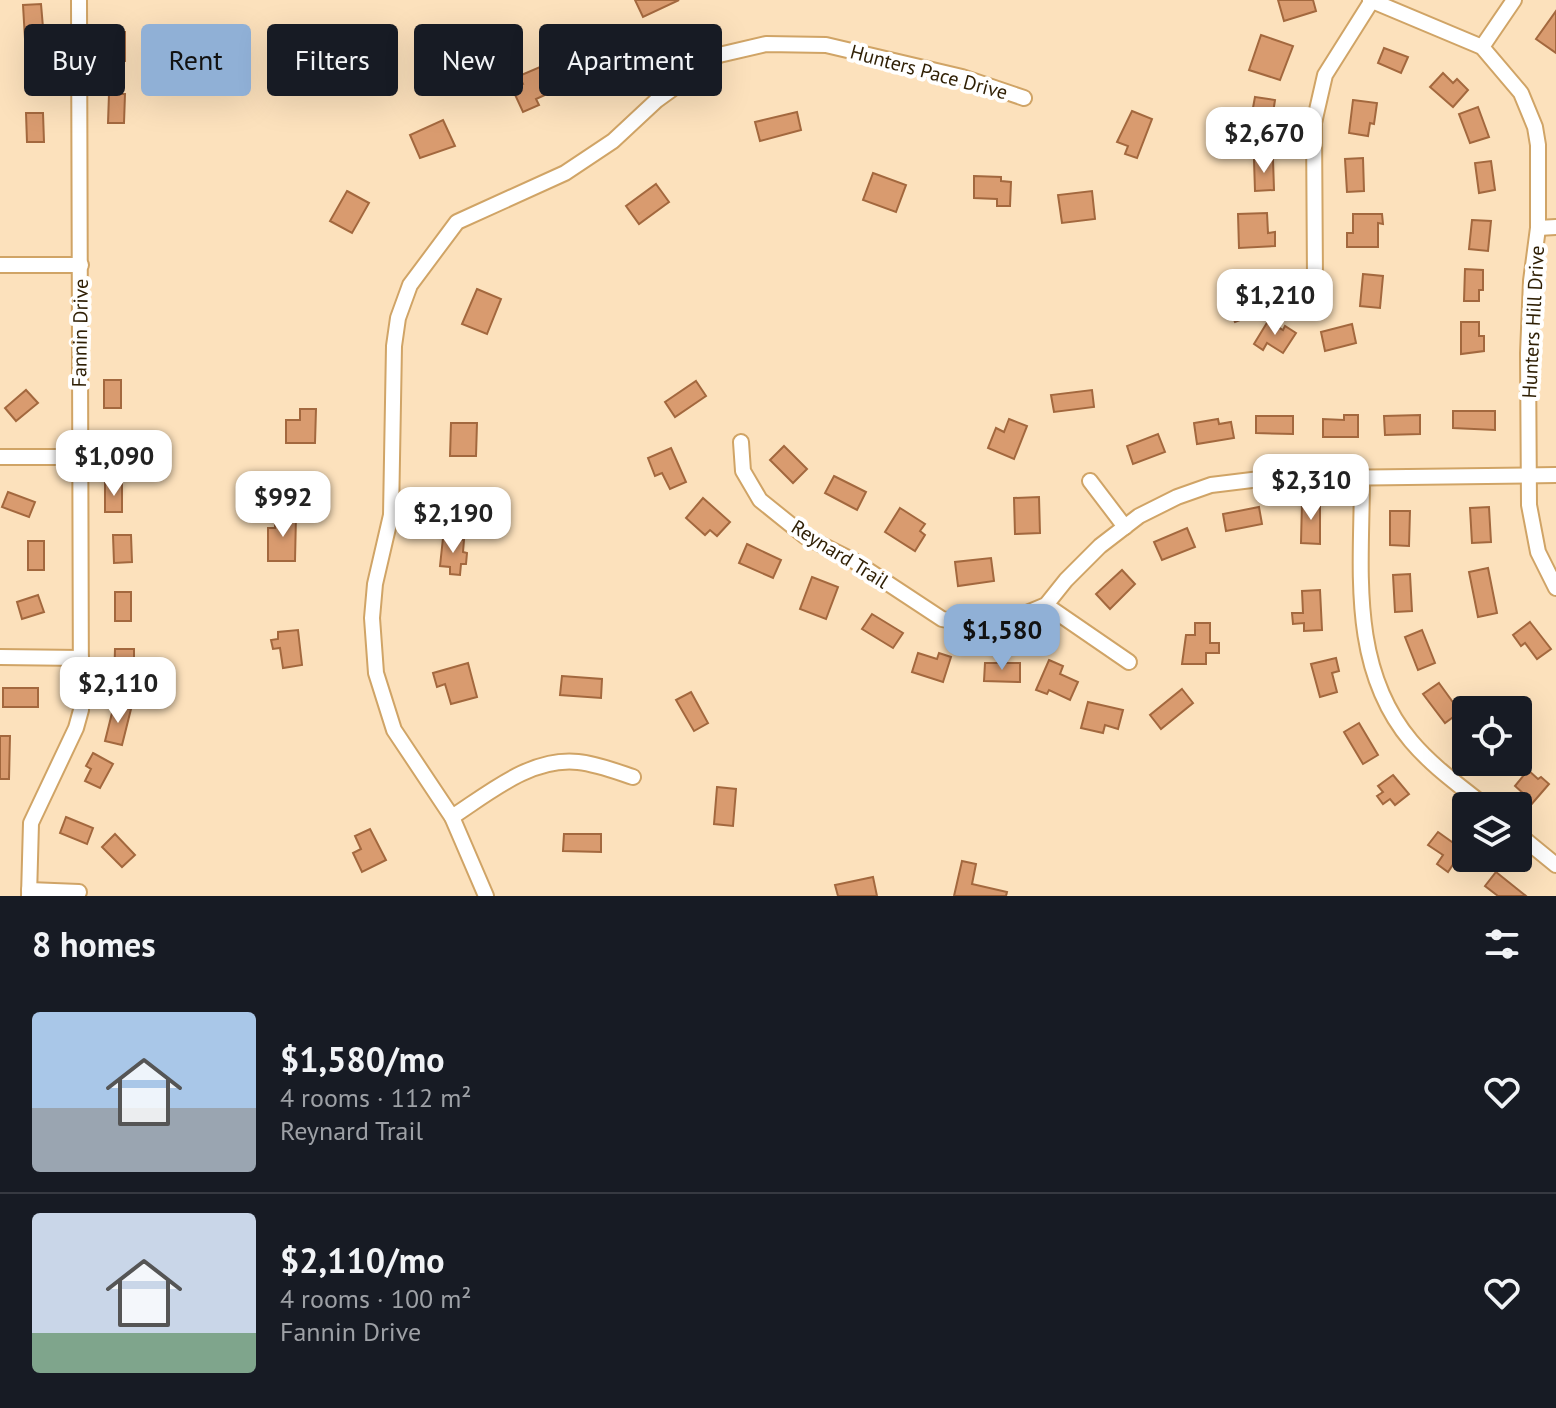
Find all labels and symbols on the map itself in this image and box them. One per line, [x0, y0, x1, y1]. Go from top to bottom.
street label: Hunters Pace Drive [848, 39, 1010, 105]
pin: $2,670 [1199, 107, 1329, 175]
street label: Hunters Hill Drive [1516, 245, 1550, 399]
pin: $1,210 [1210, 269, 1340, 337]
street label: Fannin Drive [66, 278, 94, 388]
pin: $1,090 [49, 430, 179, 498]
pin: $2,310 [1246, 454, 1376, 522]
pin: $992 [236, 471, 330, 539]
pin: $2,190 [388, 487, 518, 555]
street label: Reynard Trail [786, 514, 894, 594]
pin: $1,580 [937, 604, 1067, 672]
pin: $2,110 [53, 657, 183, 725]

